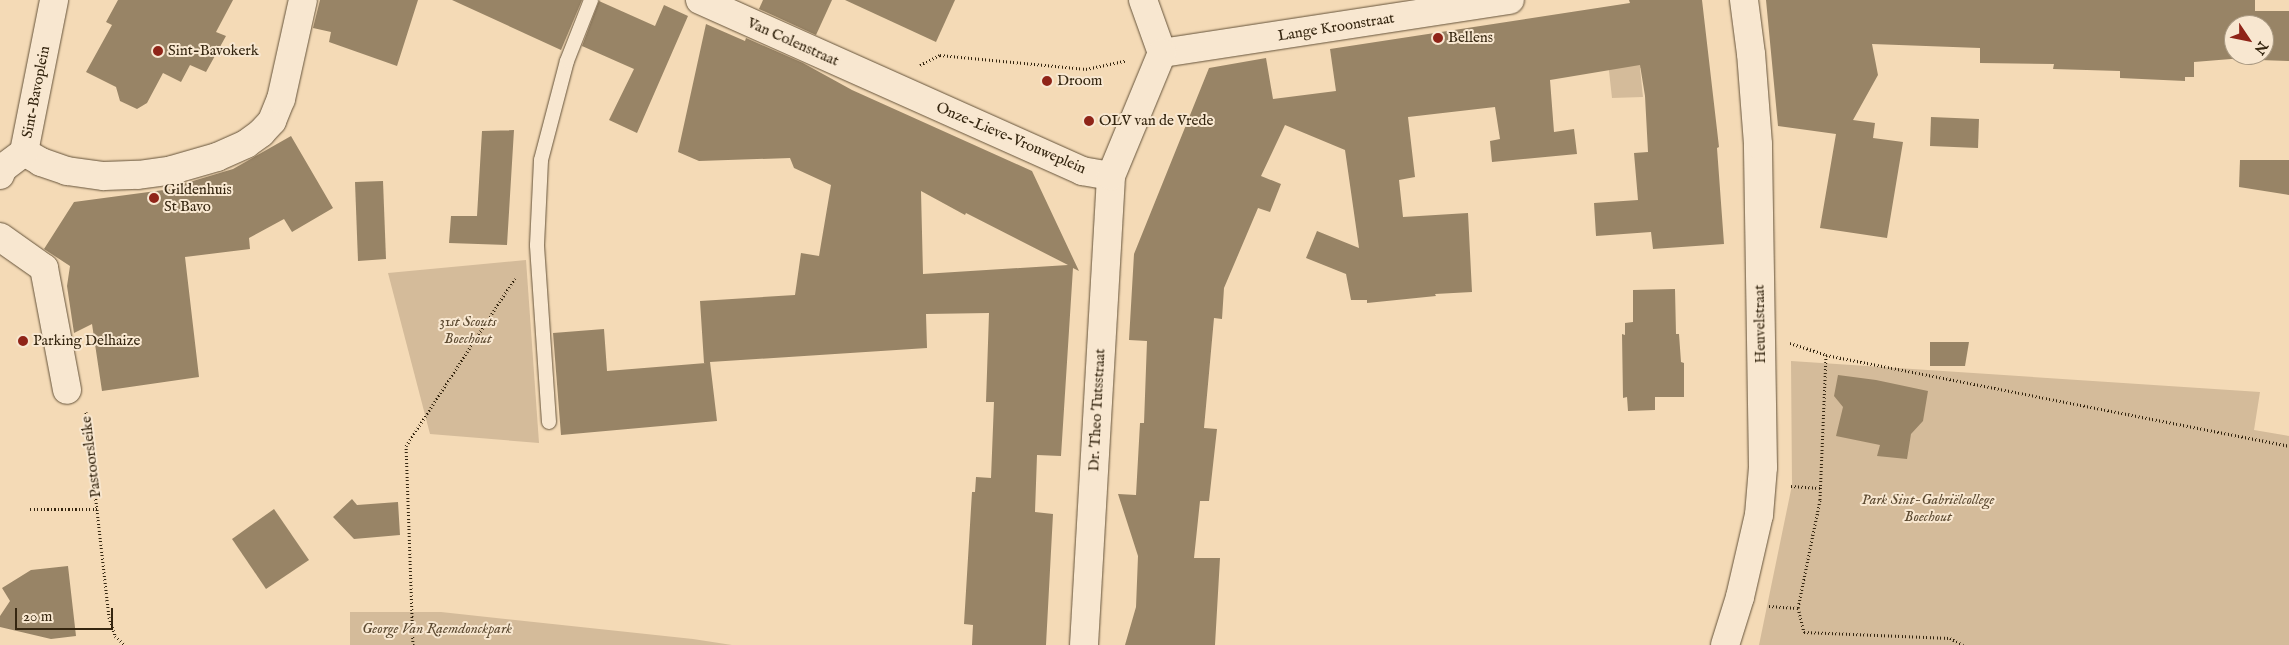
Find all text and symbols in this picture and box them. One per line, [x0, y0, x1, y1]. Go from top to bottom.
street label: Lange Kroonstraat [1276, 9, 1396, 45]
street label: Van Colenstraat [744, 14, 842, 70]
north arrow [2224, 15, 2274, 65]
place label: Bellens [1448, 29, 1493, 47]
marker: Bellens [1432, 32, 1444, 44]
text: N [2250, 38, 2271, 58]
place label: Sint-Bavokerk [168, 42, 259, 60]
street label: Sint-Bavoplein [18, 44, 54, 140]
marker: Sint-Bavokerk [152, 45, 164, 57]
place label: Droom [1057, 72, 1102, 90]
marker: Droom [1041, 75, 1053, 87]
street label: Onze-Lieve-Vrouweplein [933, 98, 1089, 178]
place label: OLV van de Vrede [1099, 112, 1213, 130]
marker: OLV van de Vrede [1083, 115, 1095, 127]
place label: Gildenhuis St Bavo [164, 180, 232, 215]
marker: Gildenhuis St Bavo [148, 192, 160, 204]
street label: Heuvelstraat [1750, 284, 1770, 364]
park label: 31st Scouts Boechout [439, 312, 497, 347]
place label: Parking Delhaize [33, 332, 140, 350]
marker: Parking Delhaize [17, 335, 29, 347]
street label: Dr. Theo Tutsstraat [1085, 348, 1109, 472]
street label: Pastoorsleike [77, 415, 105, 499]
park label: Park Sint-Gabriëlcollege Boechout [1861, 490, 1995, 525]
scale bar [18, 598, 115, 630]
text: 20 m [23, 607, 52, 626]
park label: George Van Raemdonckpark [362, 620, 512, 638]

